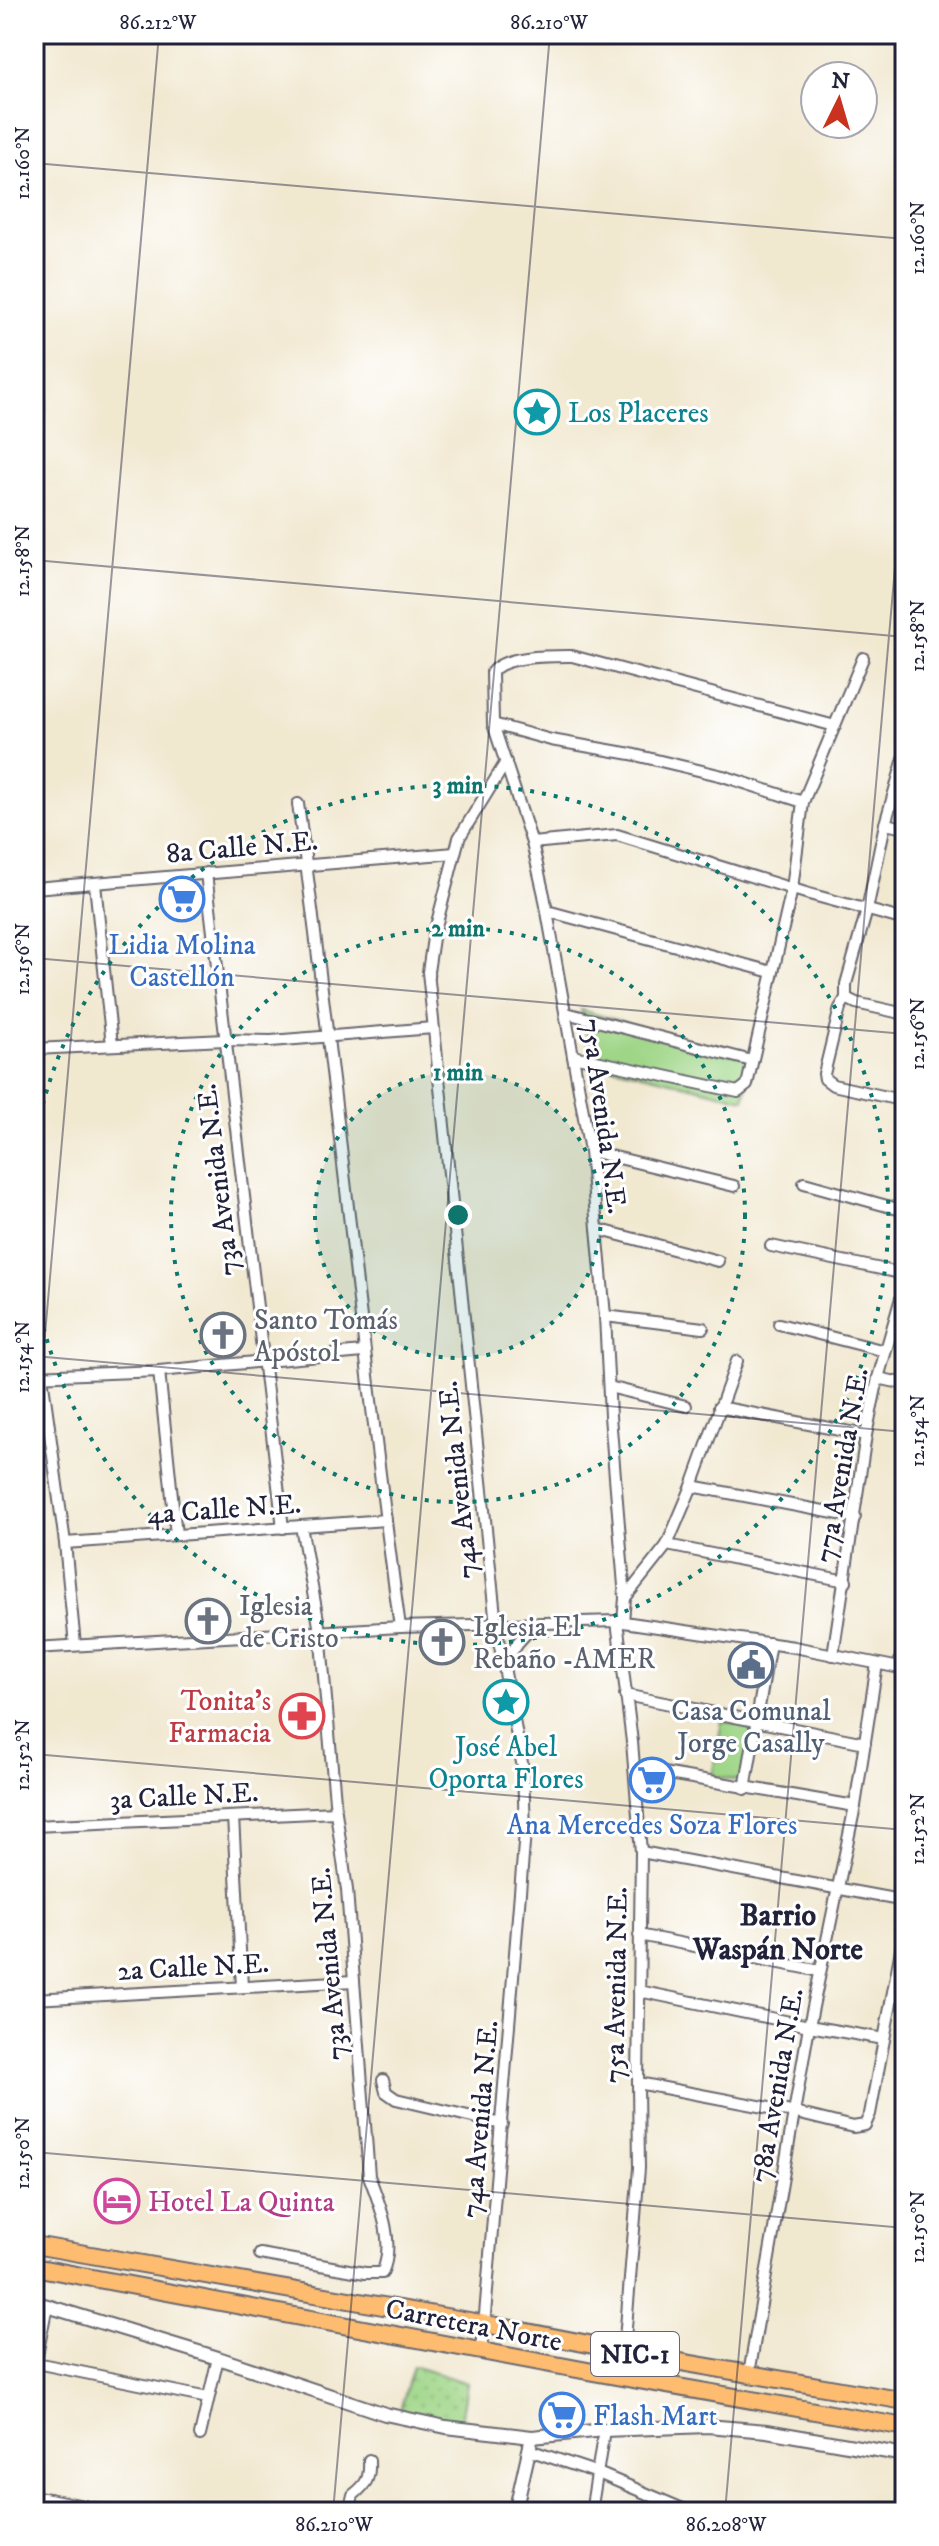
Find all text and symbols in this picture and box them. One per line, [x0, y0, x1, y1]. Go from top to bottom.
text: 86.212°W [120, 11, 197, 36]
text: 86.210°W [510, 11, 589, 36]
north arrow [799, 60, 879, 140]
text: N [830, 67, 851, 96]
text: 12.160°N [11, 126, 36, 200]
text: 12.160°N [906, 201, 931, 275]
place icon: Los Placeres [513, 388, 561, 436]
place label: Los Placeres [568, 396, 709, 431]
text: 12.158°N [11, 525, 36, 597]
text: 12.158°N [906, 600, 931, 672]
text: 3 min [433, 771, 484, 801]
street label: 8a Calle N.E. [165, 823, 319, 872]
supermarket icon: Lidia Molina Castellón [158, 875, 206, 923]
text: 2 min [431, 914, 485, 944]
text: 12.156°N [11, 923, 36, 995]
place label: Lidia Molina Castellón [108, 928, 256, 995]
text: 12.156°N [906, 998, 931, 1070]
street label: 75a Avenida N.E. [572, 1016, 635, 1216]
text: 1 min [433, 1058, 484, 1088]
street label: 73a Avenida N.E. [189, 1082, 248, 1278]
centre of rings [444, 1201, 472, 1229]
place label: Santo Tomás Apóstol [254, 1303, 398, 1370]
church icon: Santo Tomás Apóstol [199, 1311, 247, 1359]
text: 12.154°N [11, 1321, 36, 1393]
street label: 77a Avenida N.E. [808, 1365, 877, 1566]
street label: 74a Avenida N.E. [431, 1379, 486, 1580]
text: 12.154°N [906, 1395, 931, 1467]
street label: 4a Calle N.E. [146, 1487, 302, 1532]
place label: Iglesia de Cristo [239, 1589, 339, 1656]
church icon: Iglesia de Cristo [184, 1597, 232, 1645]
place label: Iglesia El Rebaño -AMER [473, 1610, 656, 1677]
church icon: Iglesia El Rebaño -AMER [418, 1618, 466, 1666]
public building icon: Casa Comunal Jorge Casally [727, 1641, 775, 1689]
place icon: José Abel Oporta Flores [482, 1678, 530, 1726]
place label: Tonita's Farmacia [168, 1684, 271, 1751]
pharmacy icon: Tonita's Farmacia [278, 1692, 326, 1740]
place label: Casa Comunal Jorge Casally [671, 1694, 831, 1761]
text: 12.152°N [11, 1719, 36, 1791]
place label: José Abel Oporta Flores [428, 1730, 584, 1797]
supermarket icon: Ana Mercedes Soza Flores [628, 1756, 676, 1804]
street label: 3a Calle N.E. [109, 1775, 259, 1818]
text: 12.152°N [906, 1793, 931, 1865]
place label: Ana Mercedes Soza Flores [507, 1808, 797, 1843]
street label: 73a Avenida N.E. [304, 1866, 355, 2062]
street label: 75a Avenida N.E. [597, 1886, 636, 2084]
district label: Barrio Waspán Norte [692, 1898, 864, 1969]
street label: 2a Calle N.E. [116, 1946, 270, 1989]
street label: 78a Avenida N.E. [743, 1985, 812, 2185]
street label: 74a Avenida N.E. [454, 2019, 507, 2220]
text: 12.150°N [11, 2117, 36, 2189]
hotel icon: Hotel La Quinta [93, 2177, 141, 2225]
place label: Hotel La Quinta [148, 2185, 335, 2220]
text: 12.150°N [906, 2191, 931, 2263]
street label: Carretera Norte [383, 2291, 565, 2360]
road number: NIC-1 [591, 2332, 679, 2376]
supermarket icon: Flash Mart [538, 2391, 586, 2439]
place label: Flash Mart [593, 2399, 717, 2434]
text: 86.210°W [295, 2513, 374, 2538]
text: 86.208°W [686, 2513, 767, 2538]

